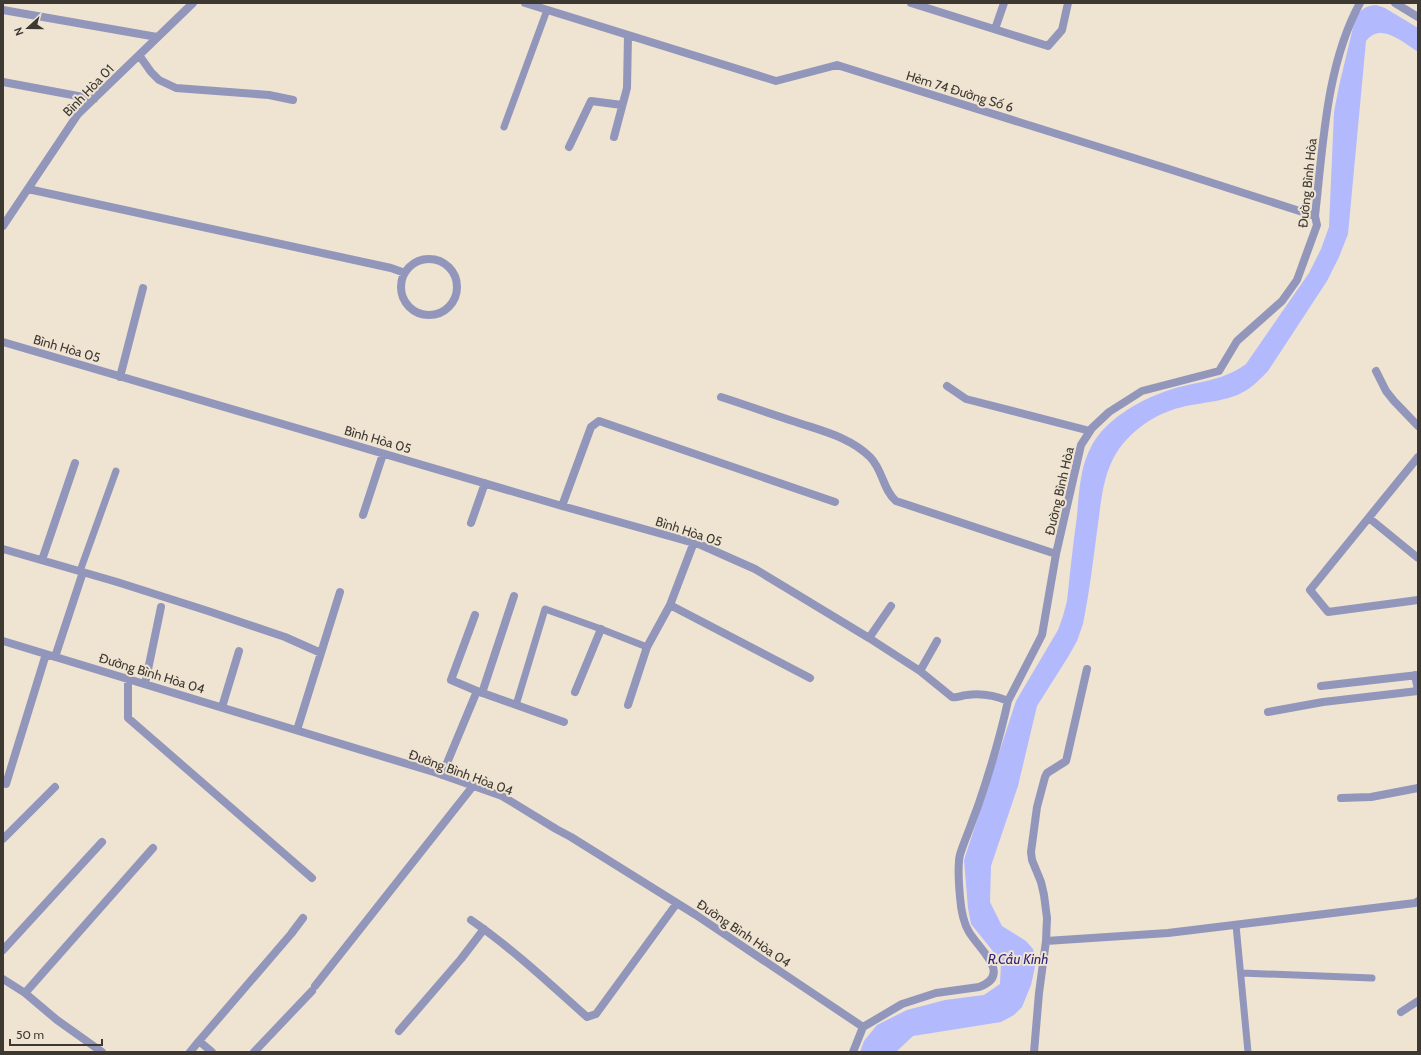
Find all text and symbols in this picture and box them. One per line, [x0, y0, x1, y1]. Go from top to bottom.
north arrow [8, 8, 48, 48]
text: N [11, 25, 27, 38]
street label: Bình Hòa 01 [59, 61, 117, 119]
street label: Hẻm 74 Đường Số 6 [904, 67, 1016, 115]
street label: Đường Bình Hòa [1294, 137, 1320, 229]
street label: Bình Hòa 05 [32, 331, 102, 365]
street label: Bình Hòa 05 [343, 422, 413, 456]
street label: Đường Bình Hòa [1041, 445, 1077, 537]
street label: Bình Hòa 05 [654, 513, 724, 549]
street label: Đường Bình Hòa 04 [97, 649, 207, 697]
street label: Đường Bình Hòa 04 [407, 746, 516, 798]
street label: Đường Bình Hòa 04 [694, 896, 794, 971]
water label: R.Cầu Kinh [988, 950, 1048, 968]
scale bar [10, 1021, 102, 1047]
text: 50 m [16, 1027, 44, 1042]

